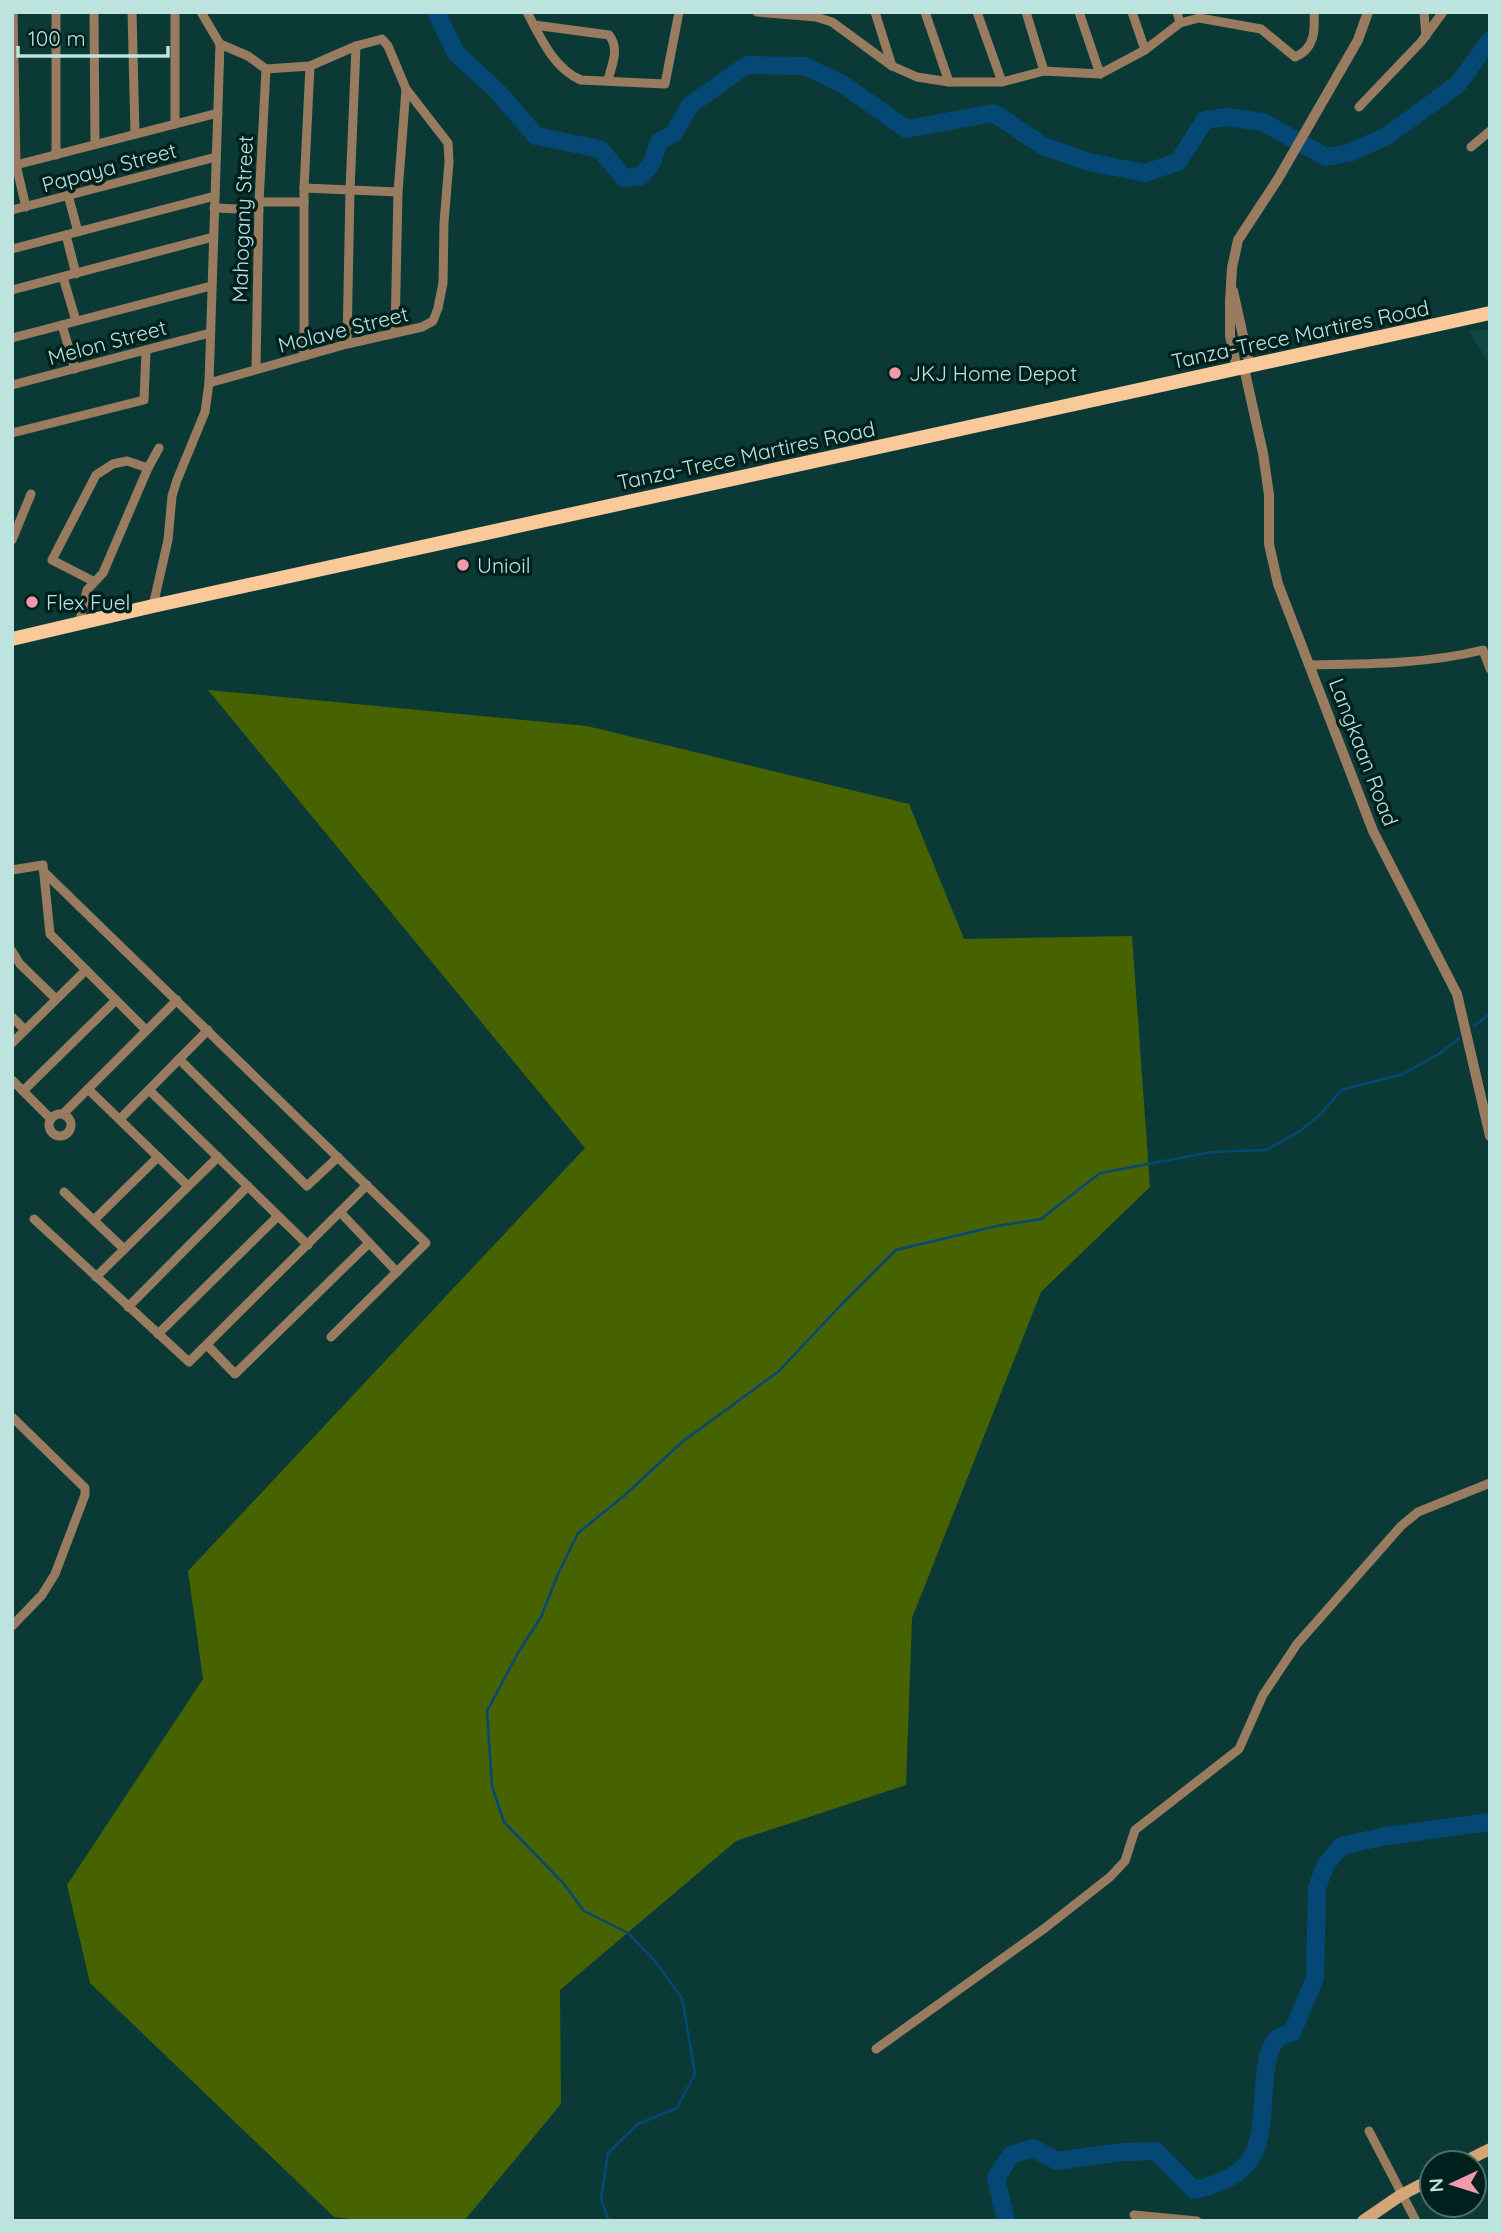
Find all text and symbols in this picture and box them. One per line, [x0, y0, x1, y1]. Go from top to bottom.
scale bar [18, 14, 168, 58]
text: 100 m [28, 25, 86, 51]
street label: Mahogany Street [226, 135, 258, 303]
street label: Papaya Street [39, 137, 179, 197]
street label: Tanza-Trece Martires Road [1169, 294, 1431, 374]
street label: Molave Street [275, 300, 411, 358]
street label: Melon Street [45, 314, 169, 370]
place label: JKJ Home Depot [909, 360, 1077, 386]
marker: JKJ Home Depot [887, 365, 903, 381]
street label: Tanza-Trece Martires Road [615, 415, 877, 495]
place label: Unioil [477, 552, 531, 578]
marker: Unioil [455, 557, 471, 573]
place label: Flex Fuel [46, 589, 130, 615]
marker: Flex Fuel [24, 594, 40, 610]
street label: Langkaan Road [1324, 675, 1404, 829]
north arrow [1418, 2149, 1488, 2219]
text: N [1424, 2177, 1448, 2193]

